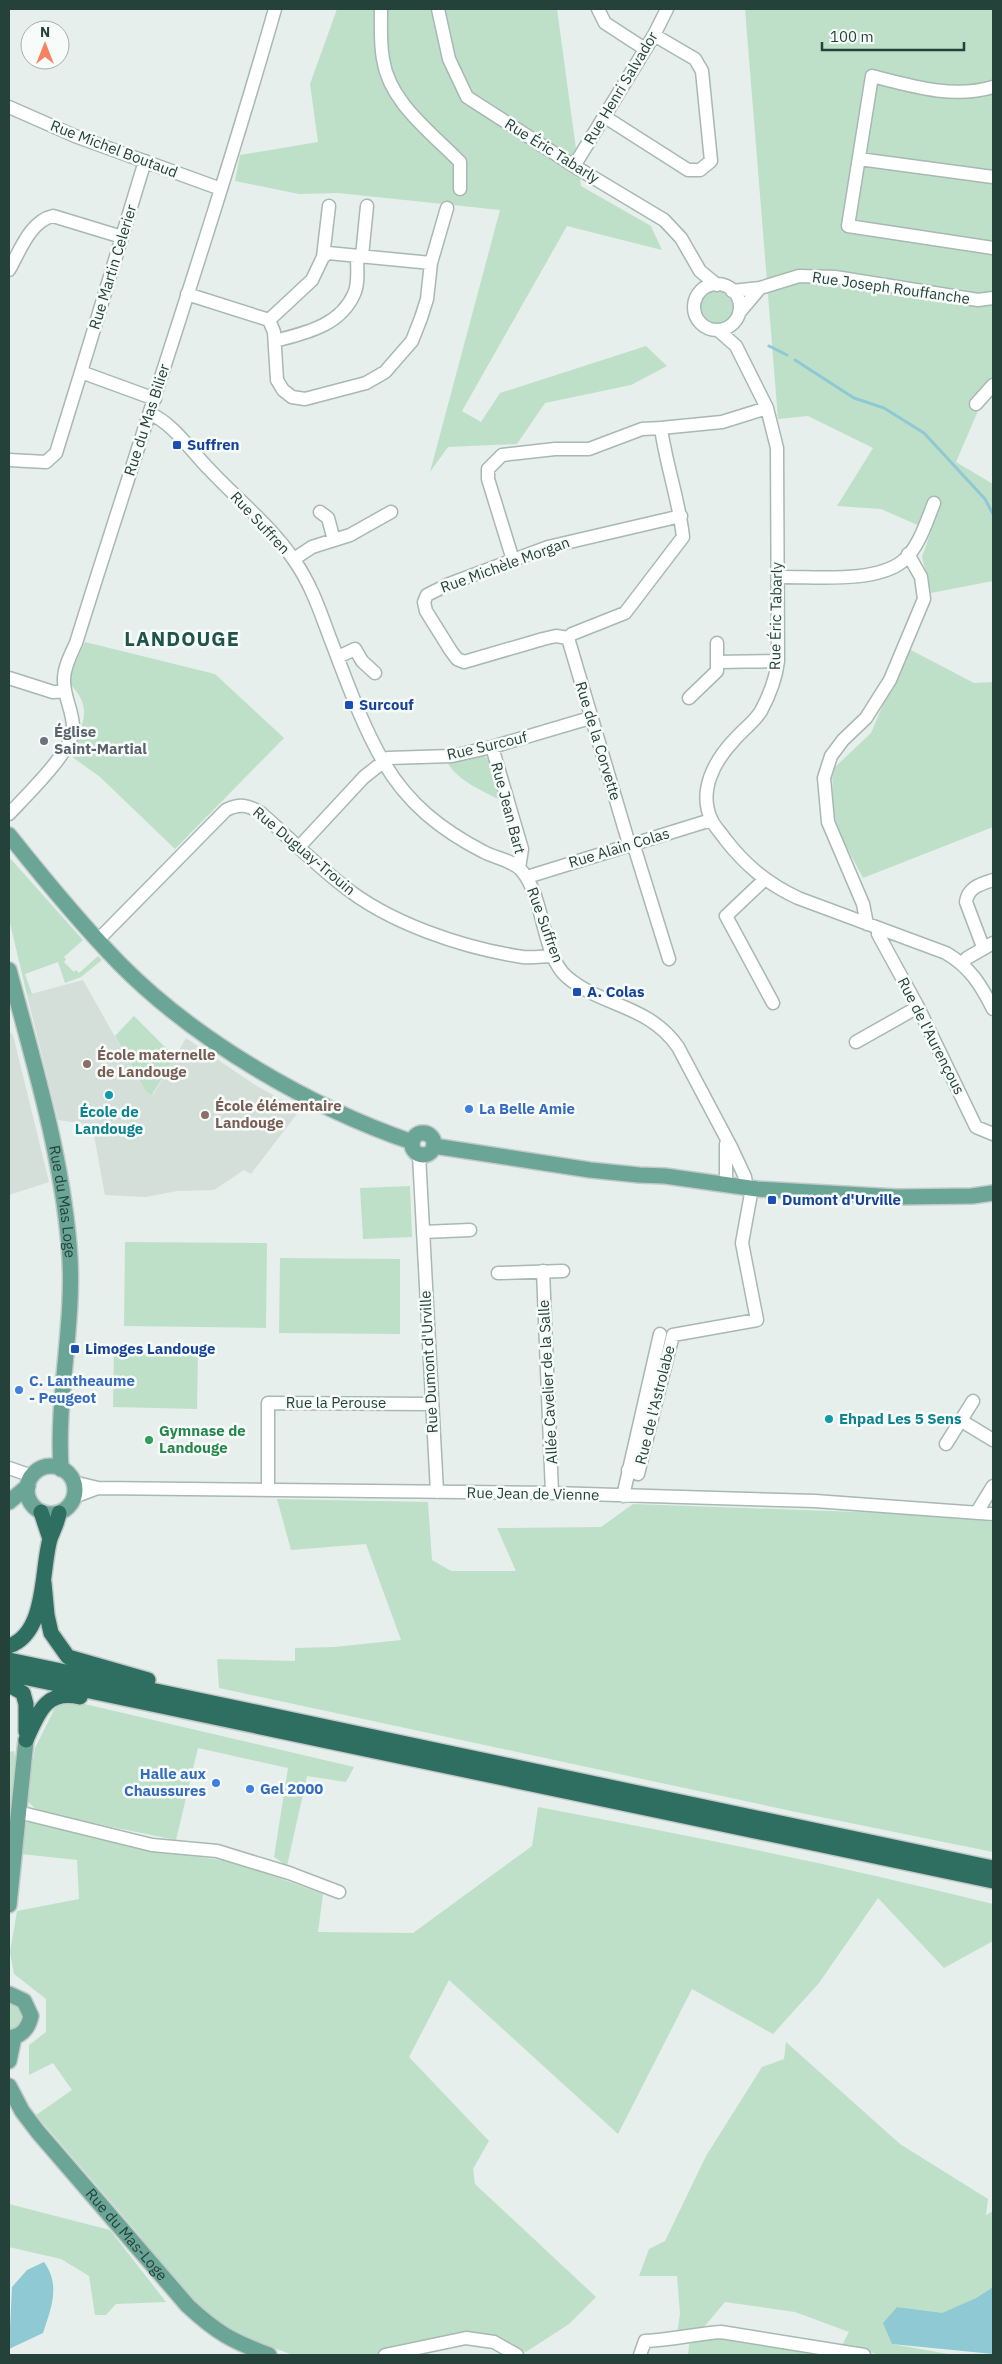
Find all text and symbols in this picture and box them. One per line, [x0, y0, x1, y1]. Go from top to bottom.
north arrow [20, 20, 70, 70]
scale bar [822, 20, 964, 52]
text: N [40, 23, 50, 41]
street label: Rue Henri Salvador [579, 27, 662, 148]
text: 100 m [830, 27, 874, 46]
street label: Rue Éric Tabarly [501, 114, 604, 188]
street label: Rue Michel Boutaud [48, 115, 181, 182]
street label: Rue Martin Celerier [84, 202, 141, 332]
street label: Rue Joseph Rouffanche [811, 267, 971, 308]
street label: Rue du Mas Bilier [119, 361, 174, 478]
place label: Suffren [187, 435, 240, 454]
marker: Suffren [171, 439, 183, 451]
street label: Rue Suffren [226, 487, 294, 558]
street label: Rue Michèle Morgan [438, 532, 572, 597]
street label: Rue Éric Tabarly [765, 561, 786, 670]
district label: LANDOUGE [124, 625, 240, 652]
street label: Rue de la Corvette [571, 679, 626, 803]
place label: Surcouf [359, 695, 414, 714]
marker: Surcouf [343, 699, 355, 711]
place label: Église Saint-Martial [54, 722, 147, 758]
street label: Rue Surcouf [445, 727, 529, 764]
marker: Église Saint-Martial [38, 735, 50, 747]
street label: Rue Jean Bart [487, 760, 530, 856]
street label: Rue Duguay-Trouin [249, 802, 359, 899]
street label: Rue Alain Colas [566, 823, 672, 872]
street label: Rue Suffren [523, 884, 568, 965]
street label: Rue de l'Aurençous [894, 974, 969, 1098]
place label: A. Colas [587, 982, 645, 1001]
marker: A. Colas [571, 986, 583, 998]
place label: École maternelle de Landouge [97, 1045, 215, 1081]
marker: École maternelle de Landouge [81, 1058, 93, 1070]
marker: École de Landouge [103, 1089, 115, 1101]
place label: École élémentaire Landouge [215, 1096, 342, 1132]
place label: La Belle Amie [479, 1099, 575, 1118]
place label: École de Landouge [75, 1102, 143, 1138]
marker: La Belle Amie [463, 1103, 475, 1115]
marker: École élémentaire Landouge [199, 1109, 211, 1121]
street label: Rue du Mas Loge [45, 1144, 80, 1259]
place label: Dumont d'Urville [782, 1190, 901, 1209]
marker: Dumont d'Urville [766, 1194, 778, 1206]
street label: Rue Dumont d'Urville [415, 1290, 442, 1434]
street label: Allée Cavelier de la Salle [534, 1299, 561, 1465]
place label: Limoges Landouge [85, 1339, 215, 1358]
marker: Limoges Landouge [69, 1343, 81, 1355]
street label: Rue de l'Astrolabe [631, 1343, 679, 1467]
place label: C. Lantheaume - Peugeot [29, 1371, 135, 1407]
marker: C. Lantheaume - Peugeot [13, 1384, 25, 1396]
street label: Rue la Perouse [286, 1393, 386, 1412]
place label: Ehpad Les 5 Sens [839, 1409, 962, 1428]
marker: Ehpad Les 5 Sens [823, 1413, 835, 1425]
place label: Gymnase de Landouge [159, 1421, 246, 1457]
marker: Gymnase de Landouge [143, 1434, 155, 1446]
street label: Rue Jean de Vienne [466, 1483, 600, 1504]
place label: Halle aux Chaussures [124, 1764, 207, 1800]
marker: Halle aux Chaussures [210, 1777, 222, 1789]
place label: Gel 2000 [260, 1779, 323, 1798]
marker: Gel 2000 [244, 1783, 256, 1795]
street label: Rue du Mas-Loge [82, 2184, 172, 2284]

